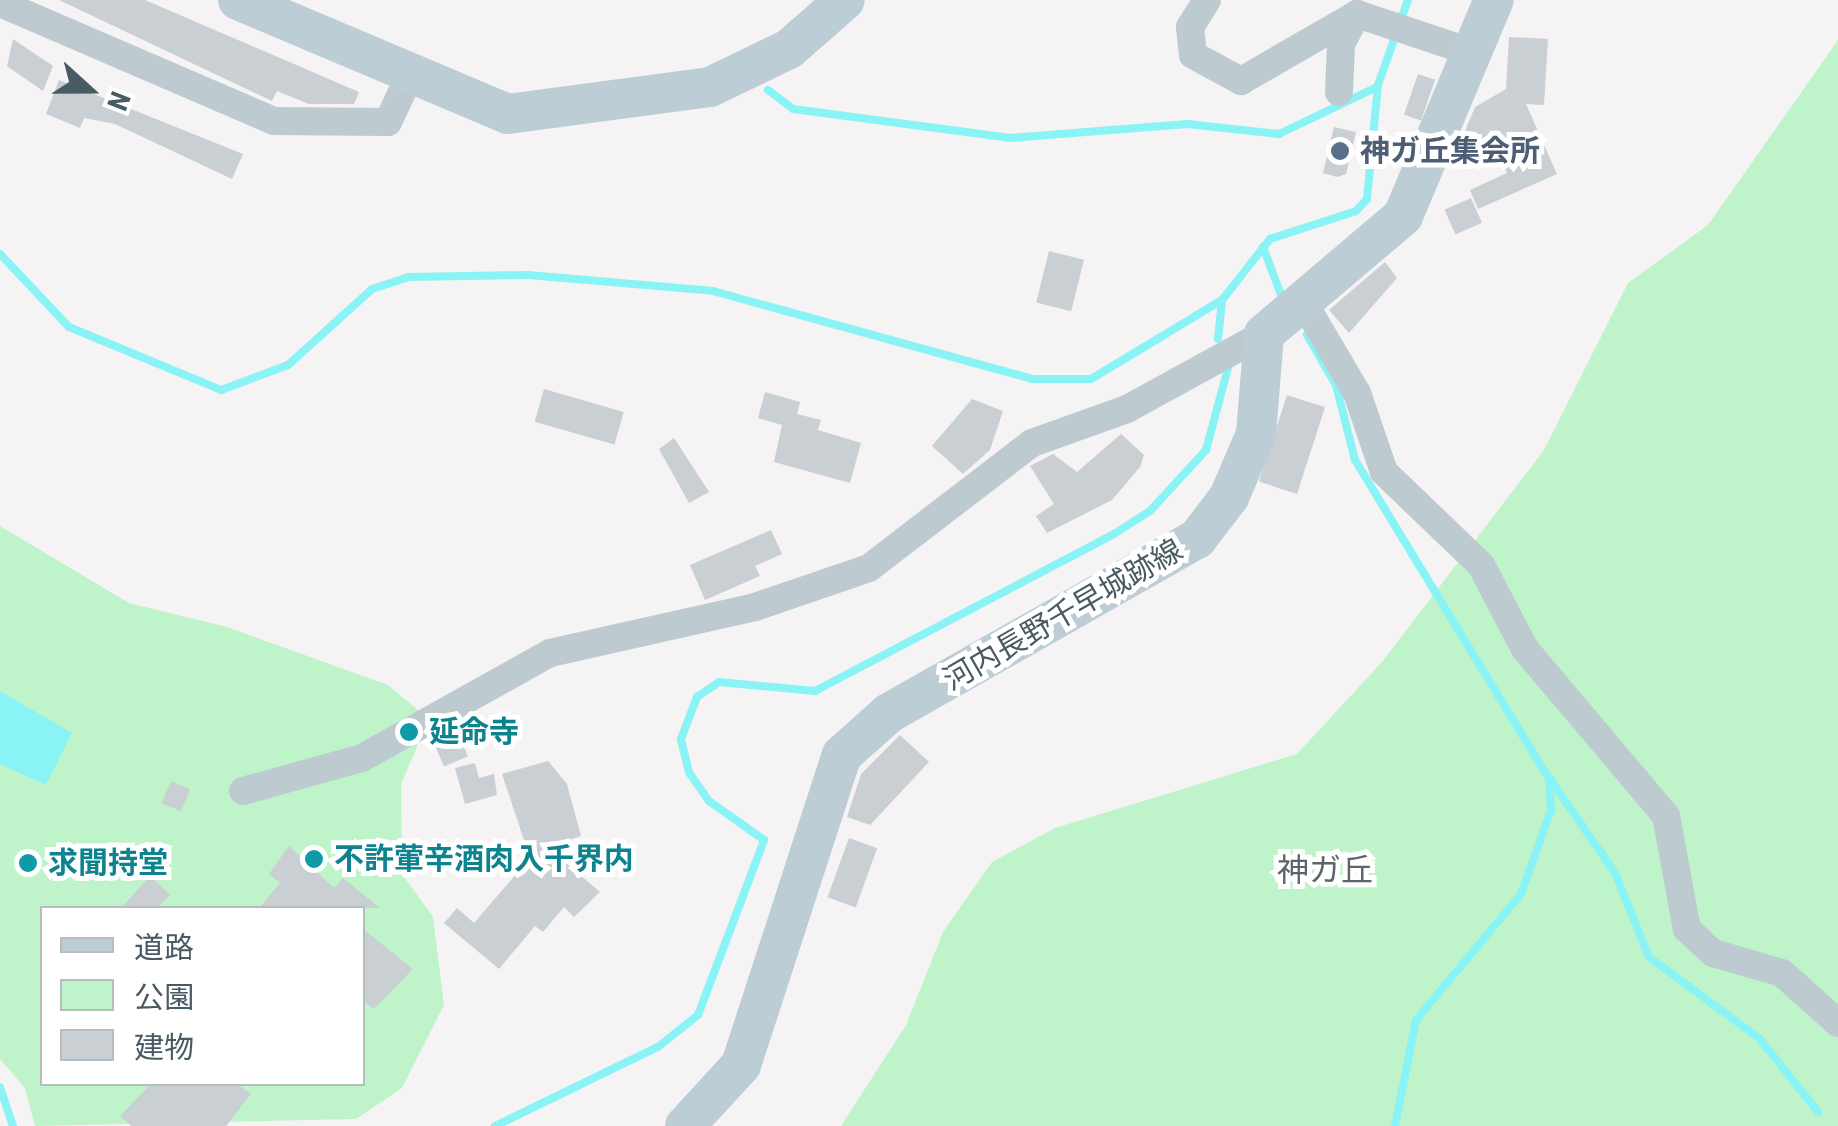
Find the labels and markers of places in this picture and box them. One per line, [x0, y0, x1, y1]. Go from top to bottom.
place label: 神ガ丘集会所 [1360, 133, 1540, 169]
marker: 神ガ丘集会所 [1329, 140, 1351, 162]
place label: 延命寺 [429, 714, 519, 750]
marker: 延命寺 [398, 721, 420, 743]
place label: 不許葷辛酒肉入千界内 [334, 841, 634, 877]
place label: 求聞持堂 [48, 845, 168, 881]
marker: 不許葷辛酒肉入千界内 [303, 848, 325, 870]
marker: 求聞持堂 [17, 852, 39, 874]

